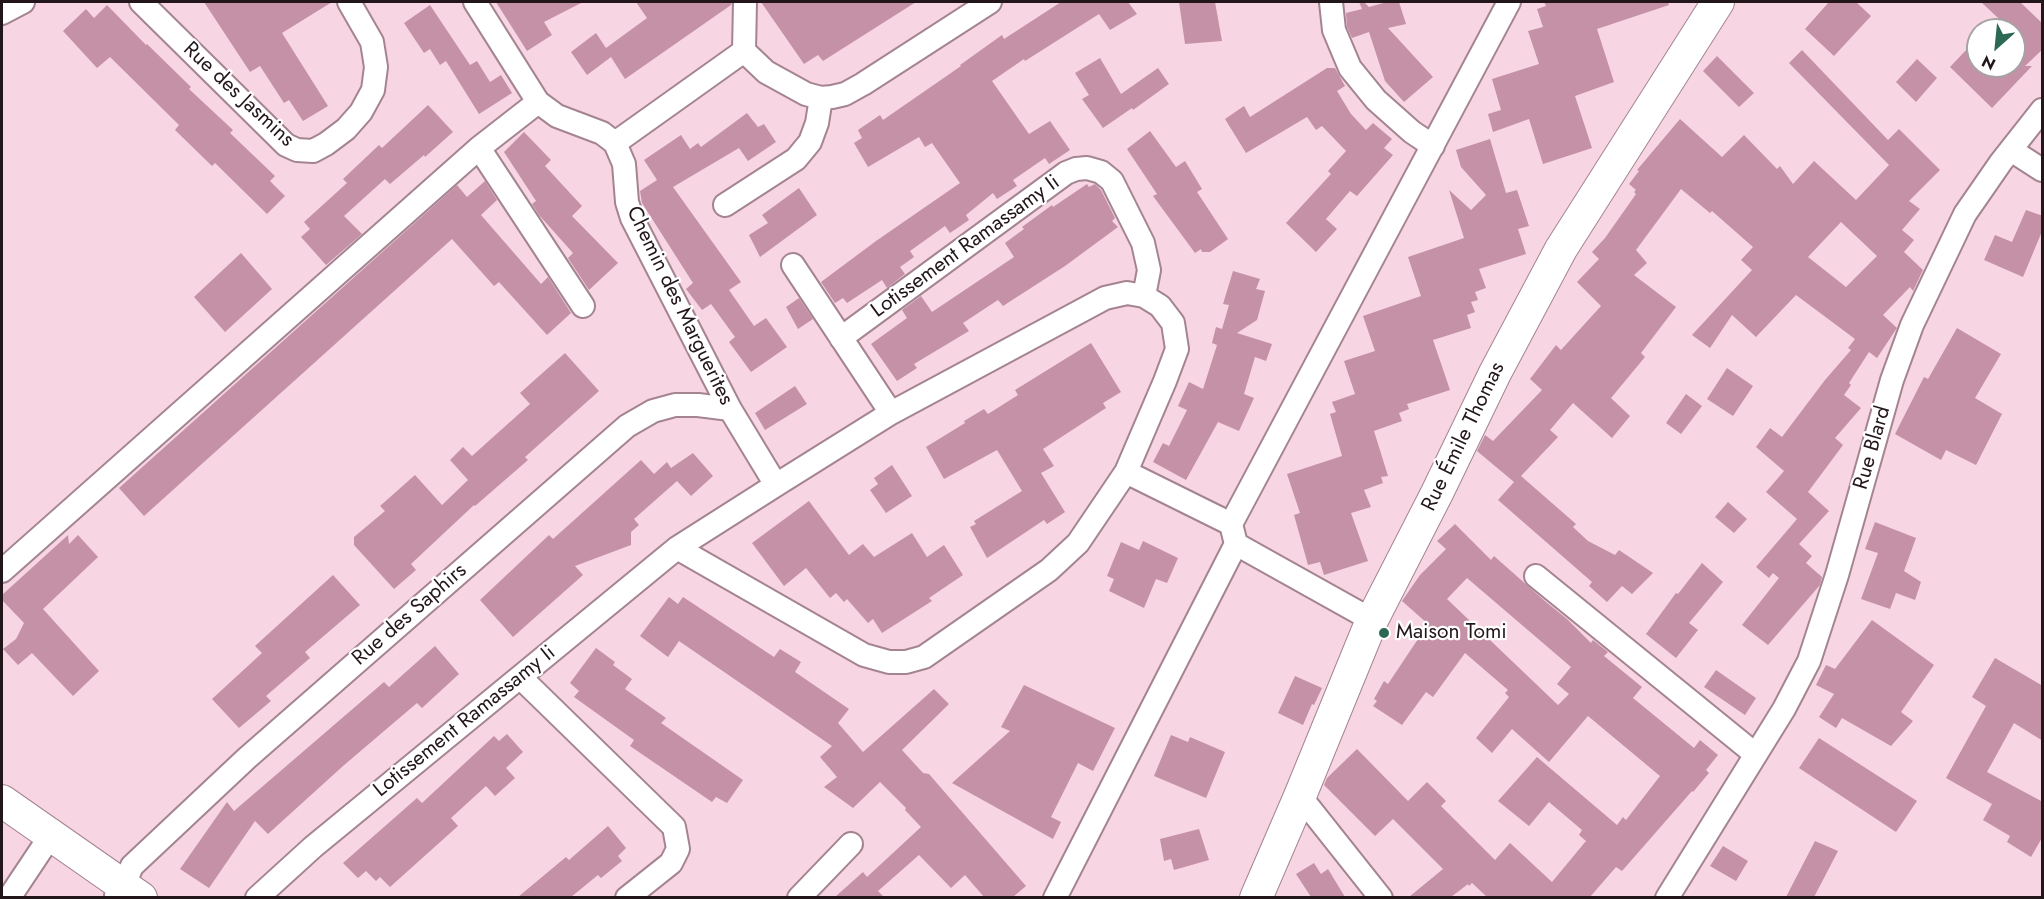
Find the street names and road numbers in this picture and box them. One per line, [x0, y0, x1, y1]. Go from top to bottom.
street label: Rue des Jasmins [177, 37, 299, 153]
street label: Lotissement Ramassamy Ii [867, 170, 1065, 324]
street label: Chemin des Marguerites [620, 203, 738, 409]
street label: Rue Émile Thomas [1417, 358, 1511, 516]
street label: Rue Blard [1849, 403, 1897, 493]
street label: Rue des Saphirs [348, 559, 472, 671]
street label: Lotissement Ramassamy Ii [369, 641, 561, 803]

